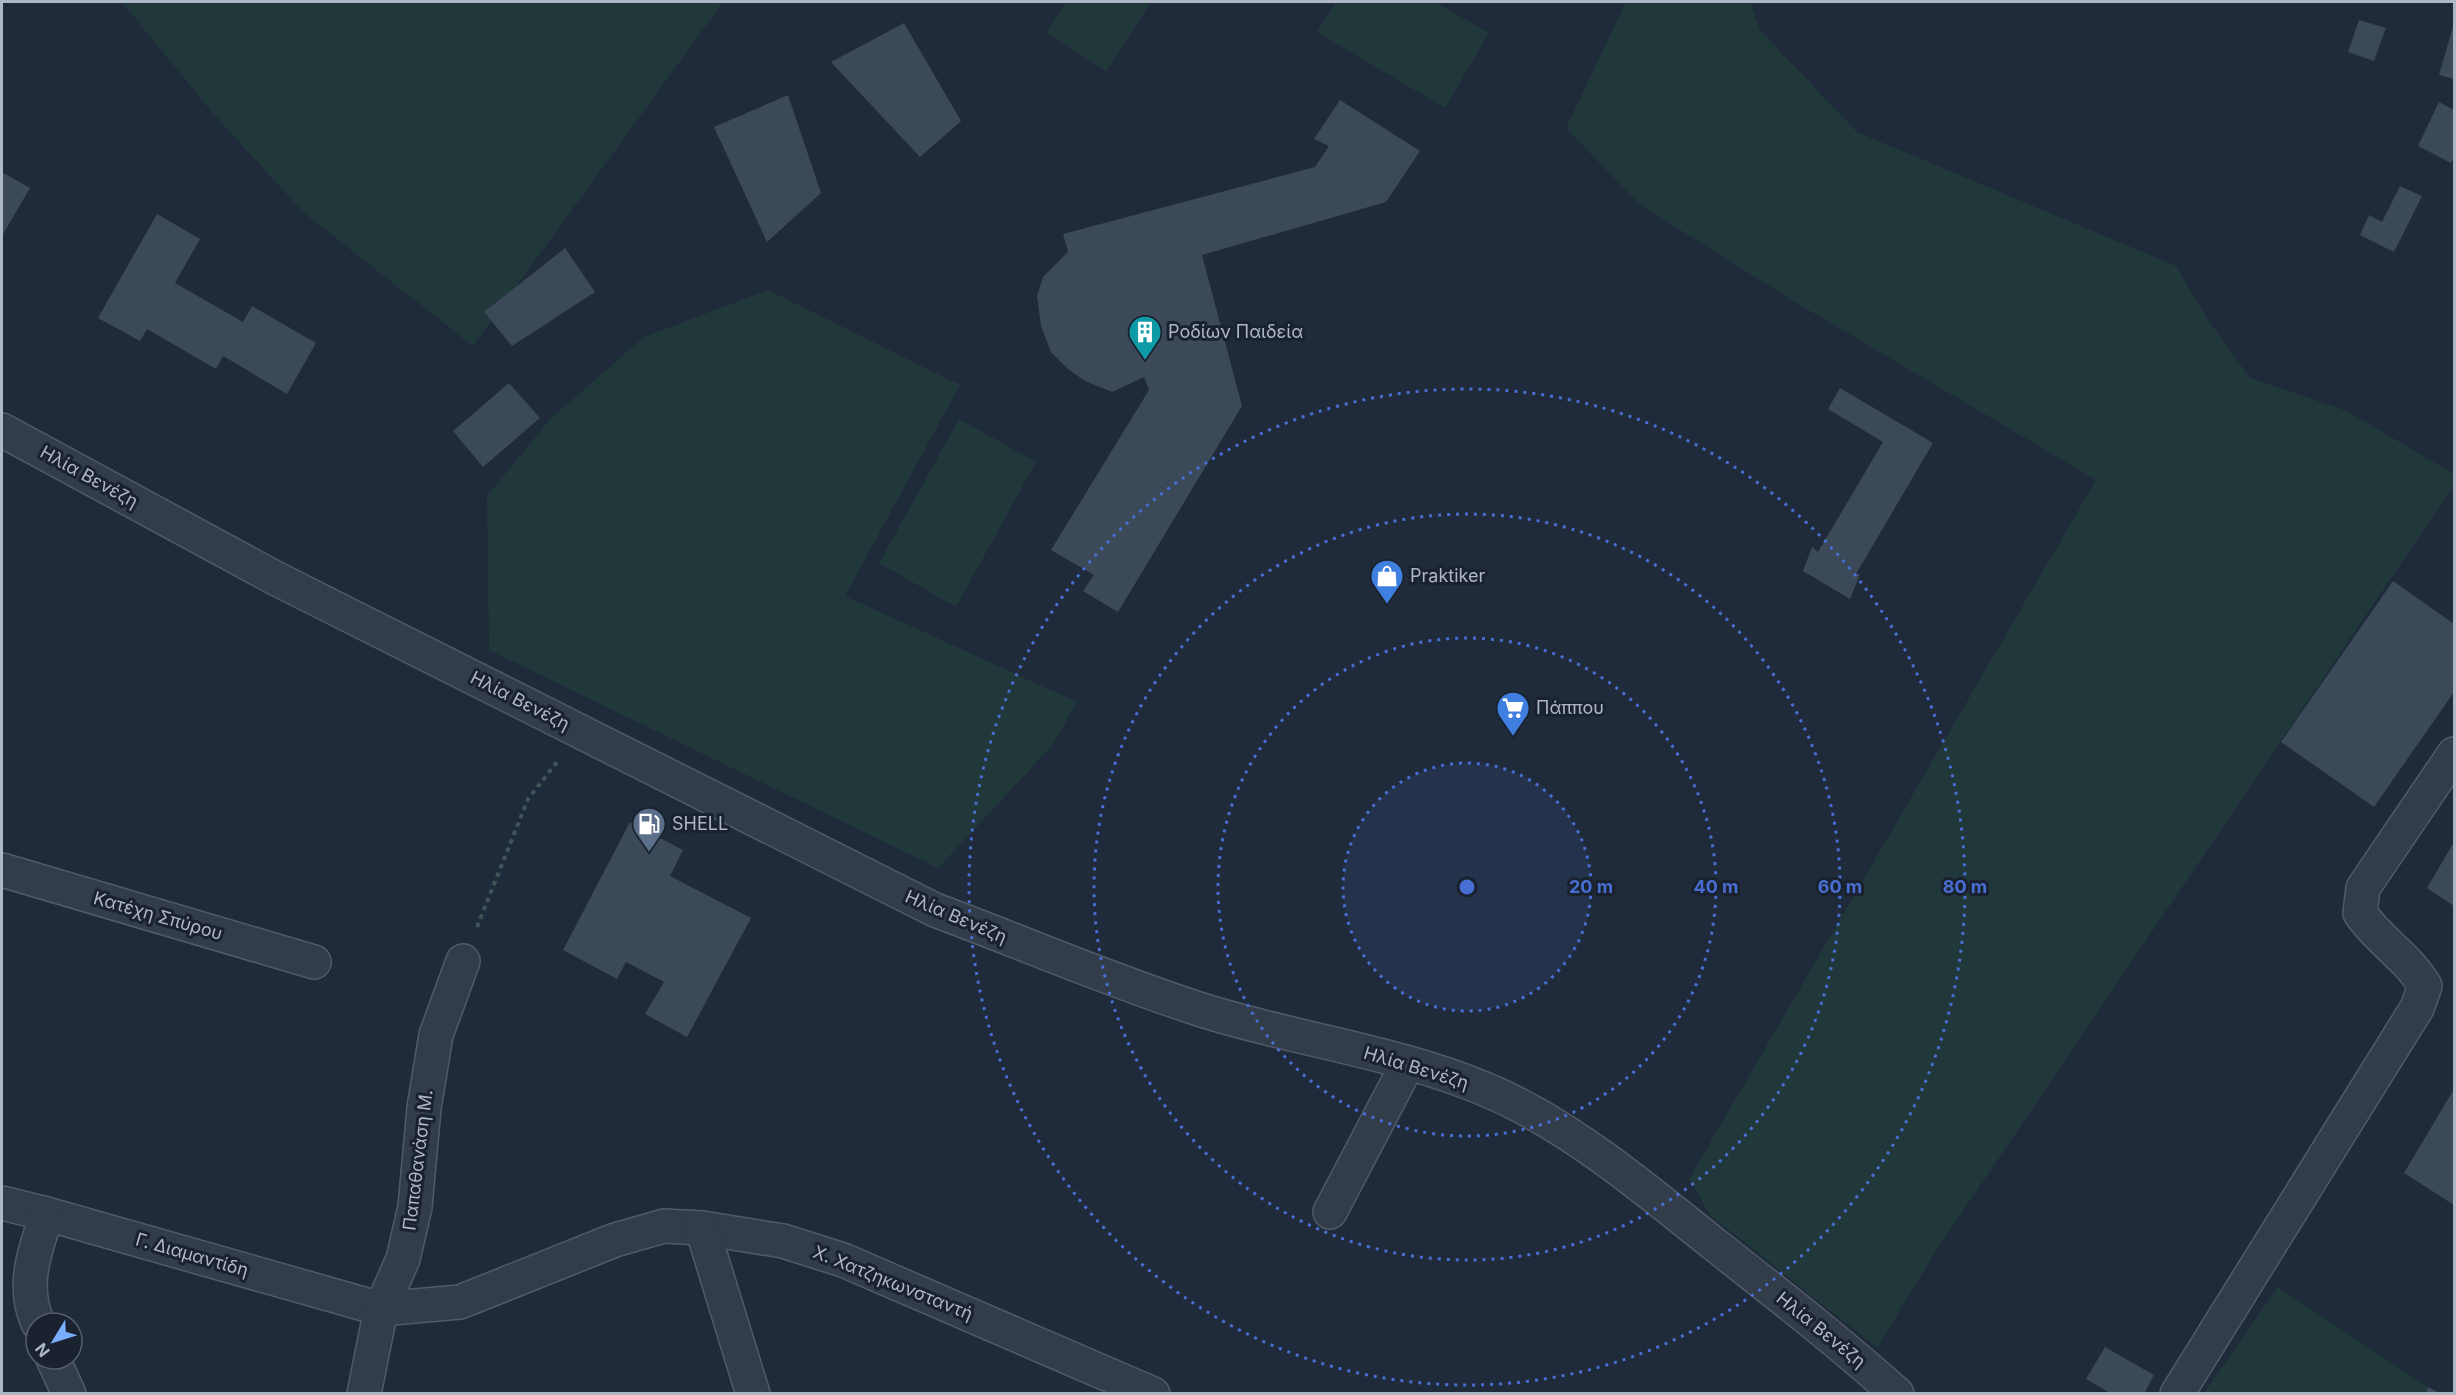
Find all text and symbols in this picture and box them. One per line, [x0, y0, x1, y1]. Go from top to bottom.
building icon: Ροδίων Παιδεία [1127, 314, 1163, 361]
place label: Ροδίων Παιδεία [1168, 321, 1303, 342]
street label: Ηλία Βενέζη [37, 441, 142, 512]
shop icon: Praktiker [1369, 558, 1405, 605]
place label: Praktiker [1410, 565, 1485, 586]
street label: Ηλία Βενέζη [467, 667, 573, 735]
supermarket icon: Πάππου [1495, 690, 1531, 737]
place label: Πάππου [1536, 697, 1604, 718]
fuel station icon: SHELL [631, 806, 667, 853]
place label: SHELL [672, 813, 728, 834]
text: 20 m [1569, 876, 1613, 897]
text: 40 m [1694, 876, 1739, 897]
text: 60 m [1818, 876, 1862, 897]
text: 80 m [1943, 876, 1987, 897]
centre of rings [1457, 877, 1477, 897]
street label: Ηλία Βενέζη [902, 886, 1010, 947]
street label: Κατέχη Σπύρου [91, 887, 225, 944]
street label: Ηλία Βενέζη [1361, 1042, 1471, 1093]
street label: Παπαθανάση Μ. [398, 1088, 437, 1232]
street label: Γ. Διαμαντίδη [133, 1228, 251, 1281]
street label: Χ. Χατζηκωνσταντή [810, 1241, 976, 1324]
street label: Ηλία Βενέζη [1773, 1287, 1870, 1372]
north arrow [24, 1311, 84, 1371]
text: N [31, 1339, 54, 1361]

